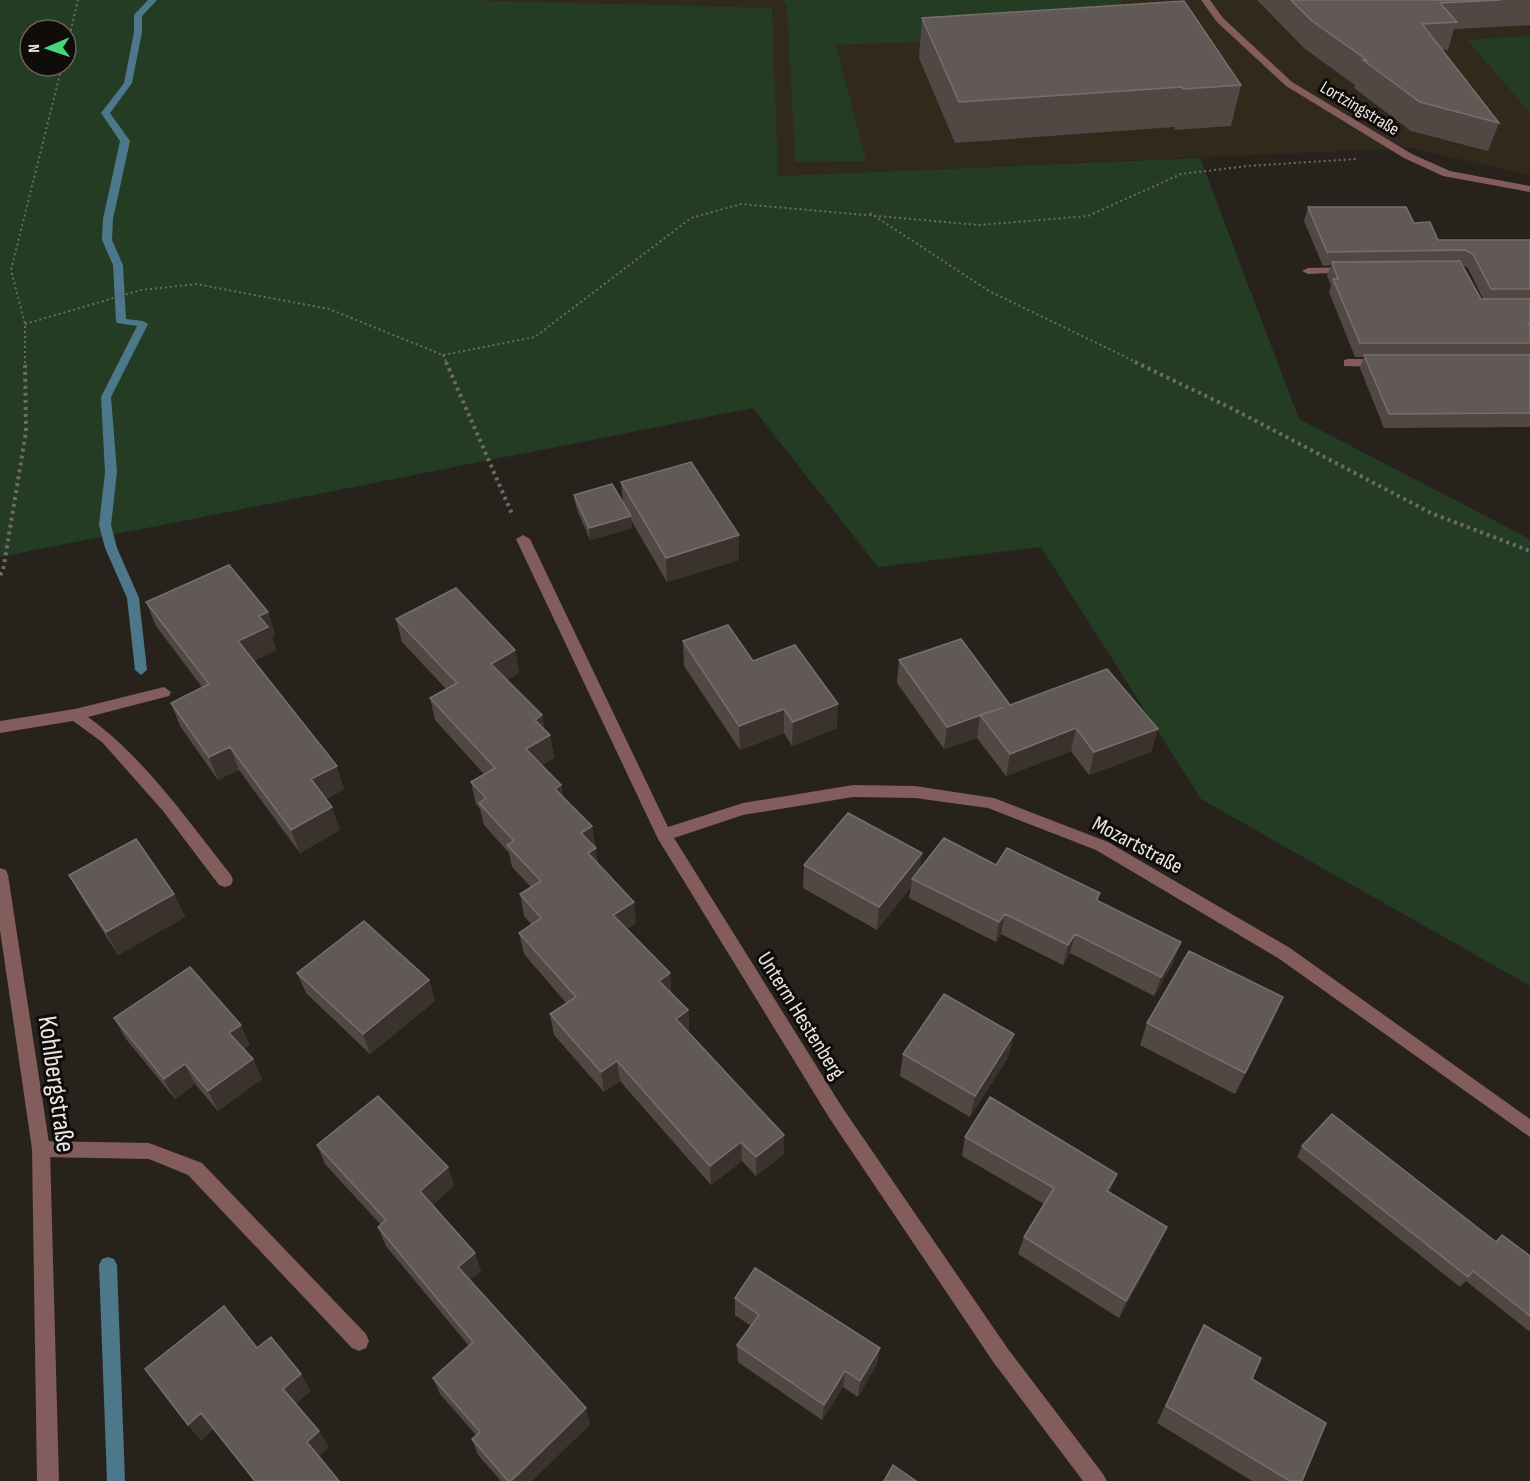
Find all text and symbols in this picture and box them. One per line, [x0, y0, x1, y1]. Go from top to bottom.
north arrow [18, 18, 78, 78]
text: N [25, 44, 44, 53]
street label: Lortzingstraße [1317, 77, 1403, 140]
street label: Mozartstraße [1087, 810, 1187, 880]
street label: Unterm Hestenberg [751, 947, 851, 1085]
street label: Kohlbergstraße [31, 1014, 81, 1154]

